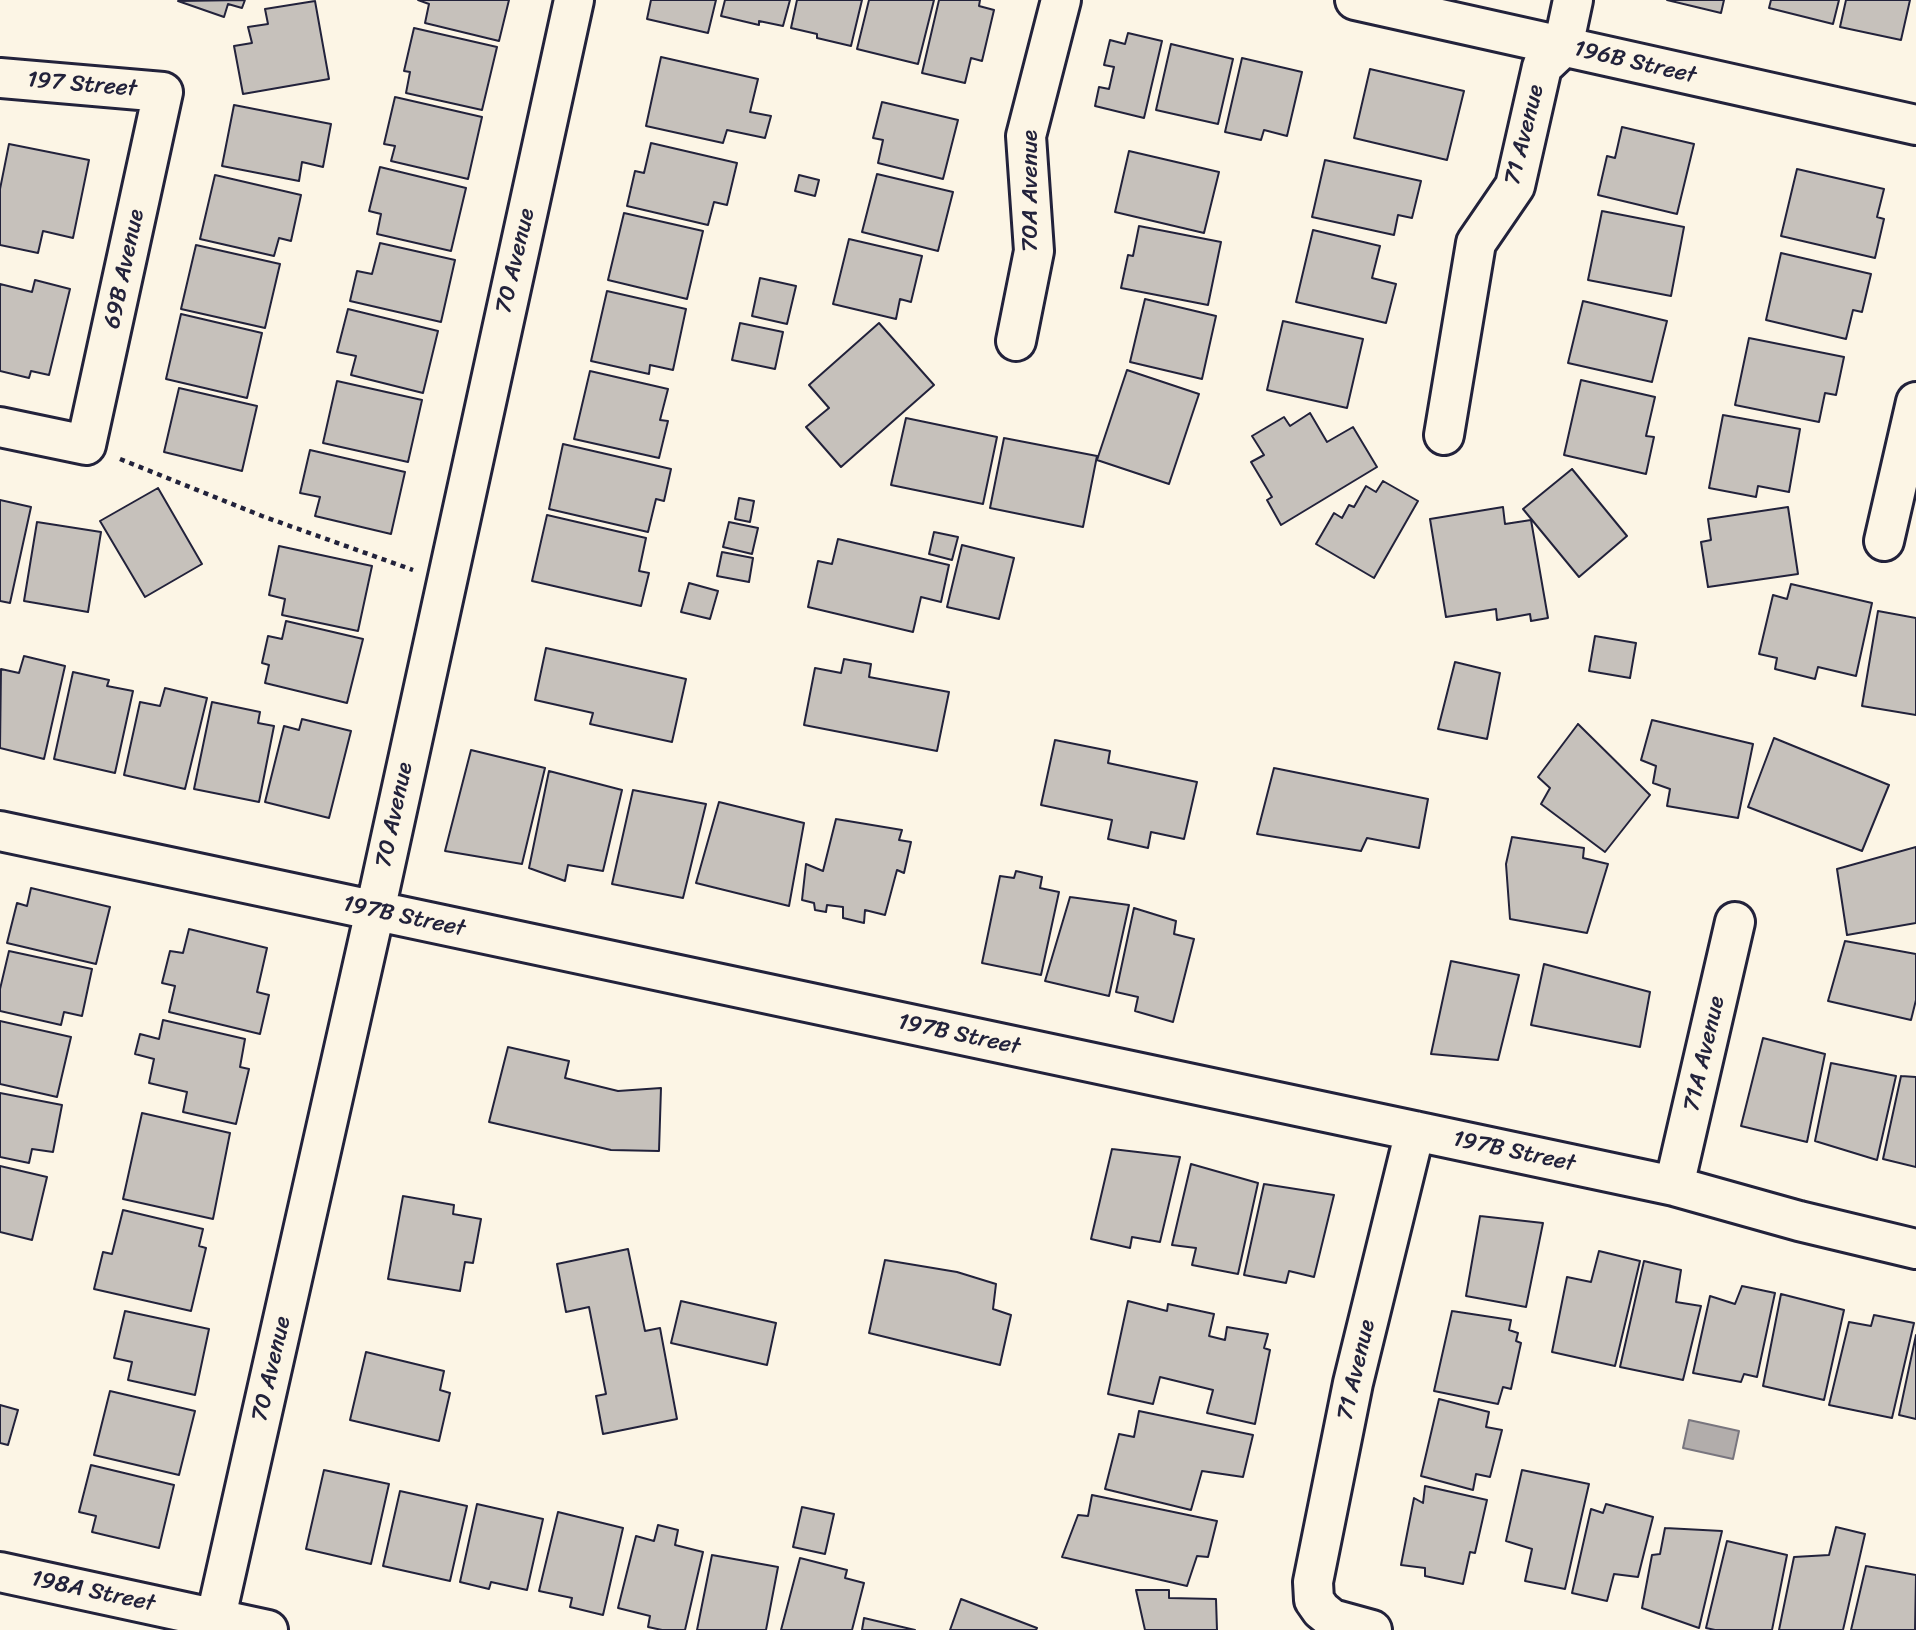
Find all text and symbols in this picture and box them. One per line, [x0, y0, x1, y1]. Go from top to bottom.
street label: 196B Street [1571, 36, 1699, 90]
street label: 197 Street [26, 66, 138, 104]
street label: 71 Avenue [1499, 82, 1551, 188]
street label: 70A Avenue [1017, 130, 1045, 252]
street label: 70 Avenue [491, 206, 541, 316]
street label: 69B Avenue [99, 207, 151, 331]
street label: 70 Avenue [370, 760, 420, 870]
street label: 197B Street [340, 891, 468, 943]
street label: 71A Avenue [1678, 994, 1732, 1114]
street label: 197B Street [895, 1009, 1023, 1061]
street label: 197B Street [1450, 1126, 1578, 1178]
street label: 70 Avenue [247, 1314, 297, 1424]
street label: 71 Avenue [1332, 1317, 1382, 1423]
street label: 198A Street [29, 1565, 157, 1619]

